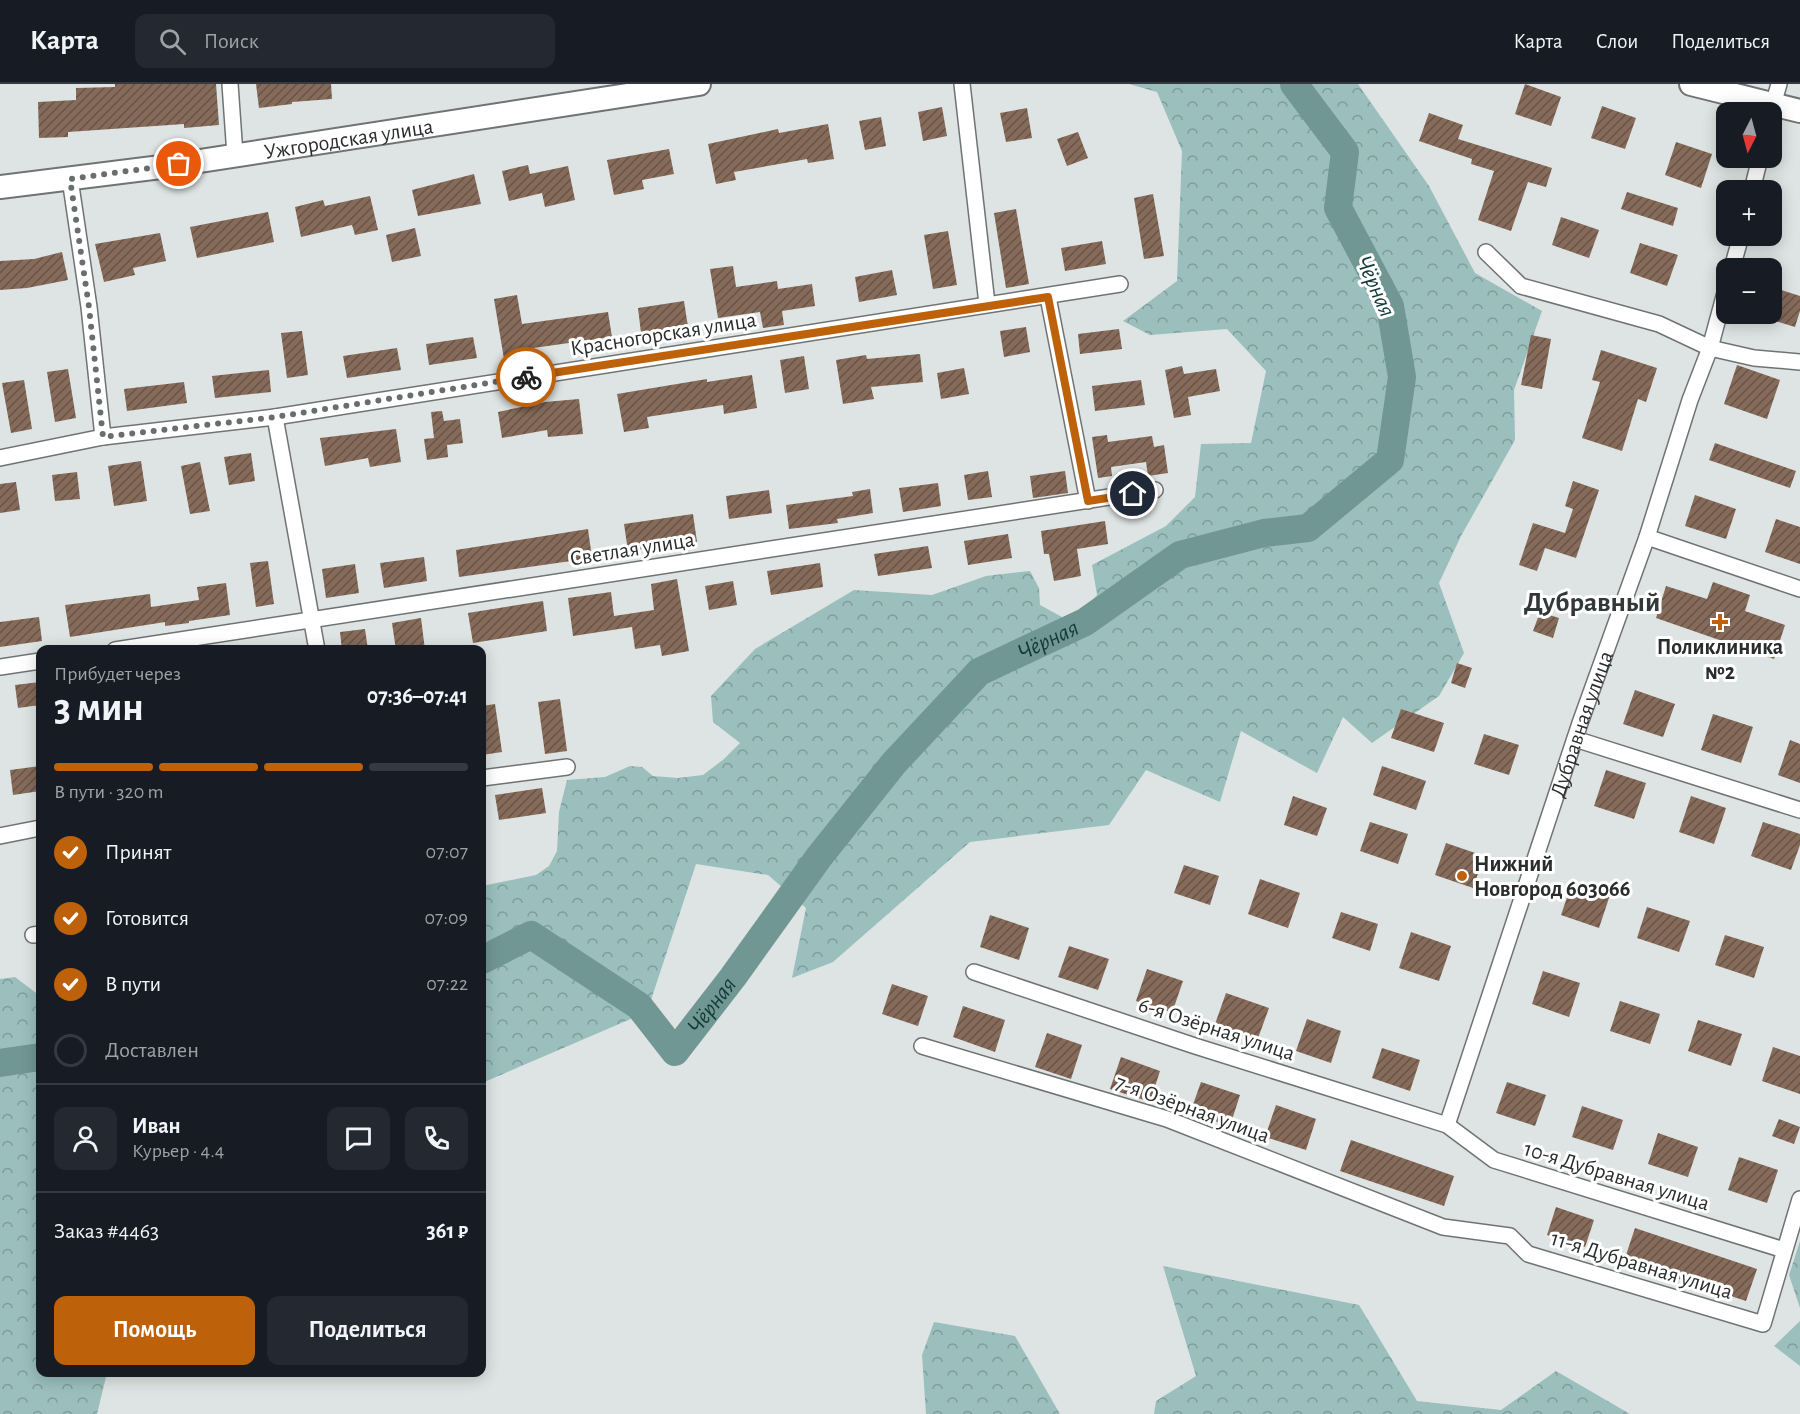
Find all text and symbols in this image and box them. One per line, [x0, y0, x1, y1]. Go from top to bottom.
search box [135, 14, 555, 68]
icon: search [156, 25, 189, 58]
text: Карта [30, 27, 99, 55]
text: Поиск [204, 30, 259, 52]
text: Карта [1513, 31, 1563, 52]
text: Слои [1596, 31, 1638, 52]
text: Поделиться [1671, 31, 1770, 52]
north arrow [1716, 102, 1782, 168]
map controls [1716, 102, 1782, 324]
street label: Ужгородская улица [263, 115, 435, 163]
pin [153, 138, 204, 189]
icon: bag [162, 147, 195, 180]
button: + [1716, 180, 1782, 246]
water label: Чёрная [1351, 252, 1399, 321]
button: − [1716, 258, 1782, 324]
street label: Красногорская улица [569, 308, 758, 360]
courier [496, 347, 556, 407]
icon: bike [510, 361, 543, 394]
pin [1107, 468, 1158, 519]
icon: home [1116, 477, 1149, 510]
street label: Светлая улица [568, 528, 696, 570]
district label: Дубравный [1524, 589, 1660, 617]
marker: Поликлиника №2 [1711, 613, 1729, 631]
water label: Чёрная [1014, 616, 1082, 665]
place label: Поликлиника №2 [1657, 636, 1783, 683]
street label: Дубравная улица [1546, 648, 1617, 800]
text: Прибудет через [54, 664, 181, 684]
text: 07:36–07:41 [367, 685, 468, 707]
text: 3 мин [54, 689, 144, 728]
text: В пути · 320 m [54, 782, 164, 802]
icon: check [54, 836, 87, 869]
text: Принят [105, 841, 171, 863]
text: 07:07 [426, 842, 468, 862]
place label: Нижний Новгород 603066 [1474, 853, 1630, 900]
marker: Нижний Новгород 603066 [1455, 869, 1469, 883]
icon: check [54, 902, 87, 935]
text: Готовится [105, 907, 189, 929]
text: 07:09 [425, 908, 468, 928]
icon: check [54, 968, 87, 1001]
text: В пути [105, 973, 161, 995]
water label: Чёрная [683, 973, 741, 1038]
text: 07:22 [426, 974, 468, 994]
street label: 6-я Озёрная улица [1136, 993, 1298, 1065]
text: Доставлен [105, 1039, 199, 1061]
street label: 7-я Озёрная улица [1113, 1071, 1273, 1147]
button: person [54, 1107, 117, 1170]
button: chat [327, 1107, 390, 1170]
button: phone [405, 1107, 468, 1170]
text: Иван [132, 1115, 181, 1137]
street label: 10-я Дубравная улица [1521, 1137, 1712, 1215]
text: Курьер · 4.4 [132, 1141, 224, 1161]
text: Заказ #4463 [54, 1220, 159, 1242]
text: 361 ₽ [426, 1220, 468, 1242]
street label: 11-я Дубравная улица [1548, 1227, 1735, 1303]
button: Помощь [54, 1296, 255, 1365]
button: Поделиться [267, 1296, 468, 1365]

